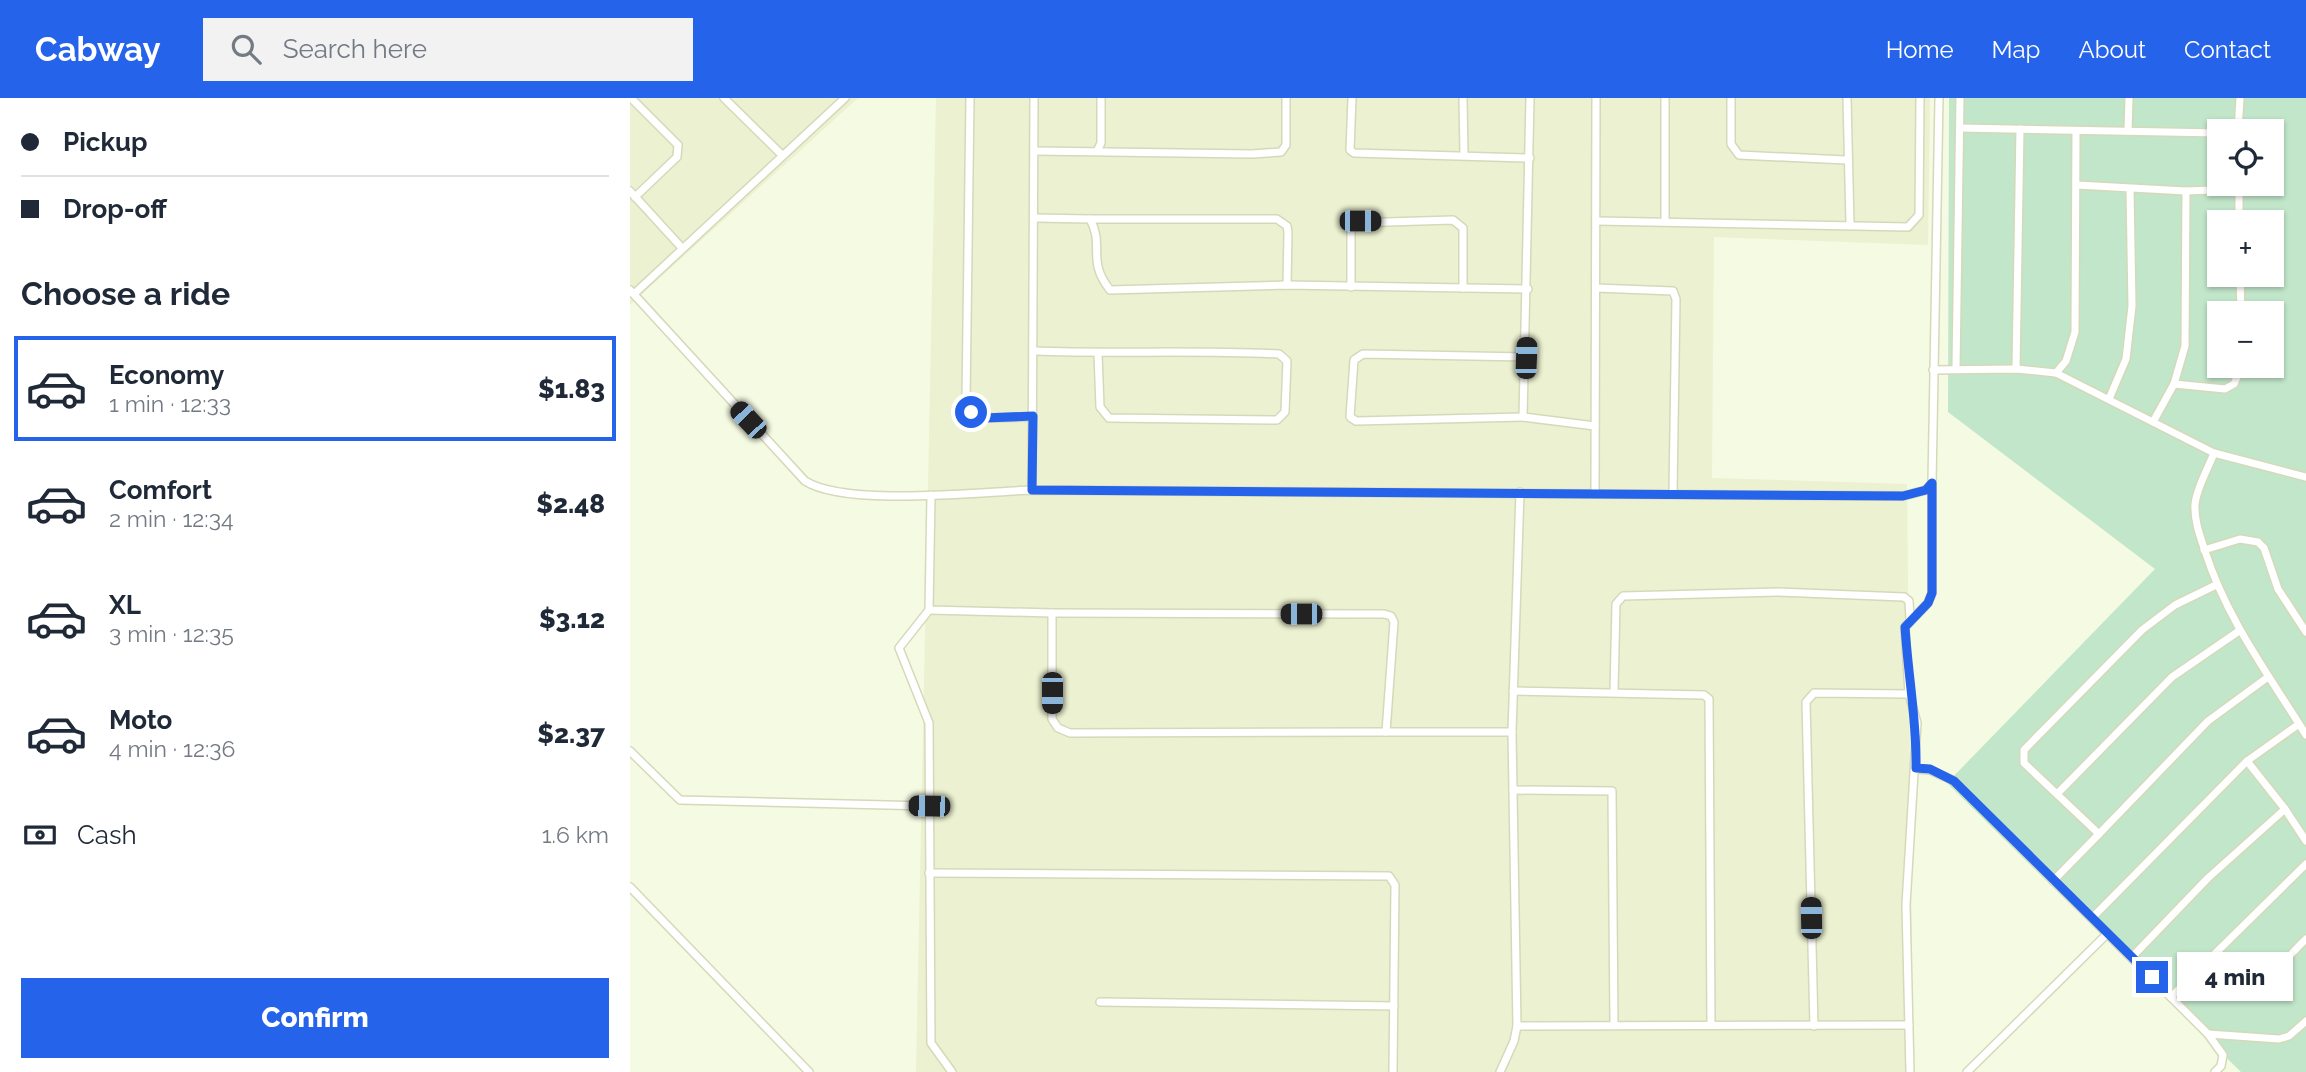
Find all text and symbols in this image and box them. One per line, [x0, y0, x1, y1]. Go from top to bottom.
search box [203, 18, 693, 81]
text: Cabway [35, 30, 161, 69]
icon: search [227, 30, 265, 68]
text: Search here [283, 34, 427, 64]
text: Home [1886, 35, 1954, 64]
text: Map [1992, 35, 2040, 64]
text: About [2078, 35, 2146, 64]
text: Contact [2184, 35, 2271, 64]
map controls [2207, 119, 2284, 378]
button: locate [2207, 119, 2284, 196]
text: Pickup [63, 127, 148, 157]
text: Drop-off [63, 194, 167, 224]
button: + [2207, 210, 2284, 287]
car [1340, 211, 1382, 232]
text: Choose a ride [21, 275, 230, 312]
button: − [2207, 301, 2284, 378]
car [1515, 337, 1538, 379]
icon: car [25, 357, 88, 420]
text: Economy [109, 360, 224, 390]
text: $1.83 [538, 374, 605, 404]
text: 1 min · 12:33 [109, 390, 231, 417]
route start [955, 396, 987, 428]
car [726, 397, 771, 443]
icon: car [25, 472, 88, 535]
text: Comfort [109, 475, 212, 505]
text: $2.48 [536, 489, 605, 519]
text: 2 min · 12:34 [109, 505, 233, 532]
icon: car [25, 587, 88, 650]
text: XL [109, 590, 141, 620]
text: $3.12 [539, 604, 605, 634]
car [1281, 604, 1323, 625]
text: 3 min · 12:35 [109, 620, 234, 647]
car [1042, 672, 1063, 714]
icon: car [25, 702, 88, 765]
text: Moto [109, 705, 172, 735]
text: $2.37 [537, 719, 605, 749]
text: 4 min · 12:36 [109, 735, 235, 762]
car [908, 795, 951, 817]
icon: cash [21, 816, 59, 854]
text: Cash [77, 820, 137, 850]
text: 1.6 km [542, 821, 609, 848]
car [1801, 897, 1822, 939]
callout: 4 min [2176, 952, 2292, 1001]
route end [2136, 961, 2168, 993]
text: 4 min [2205, 963, 2265, 990]
button: Confirm [21, 978, 609, 1058]

